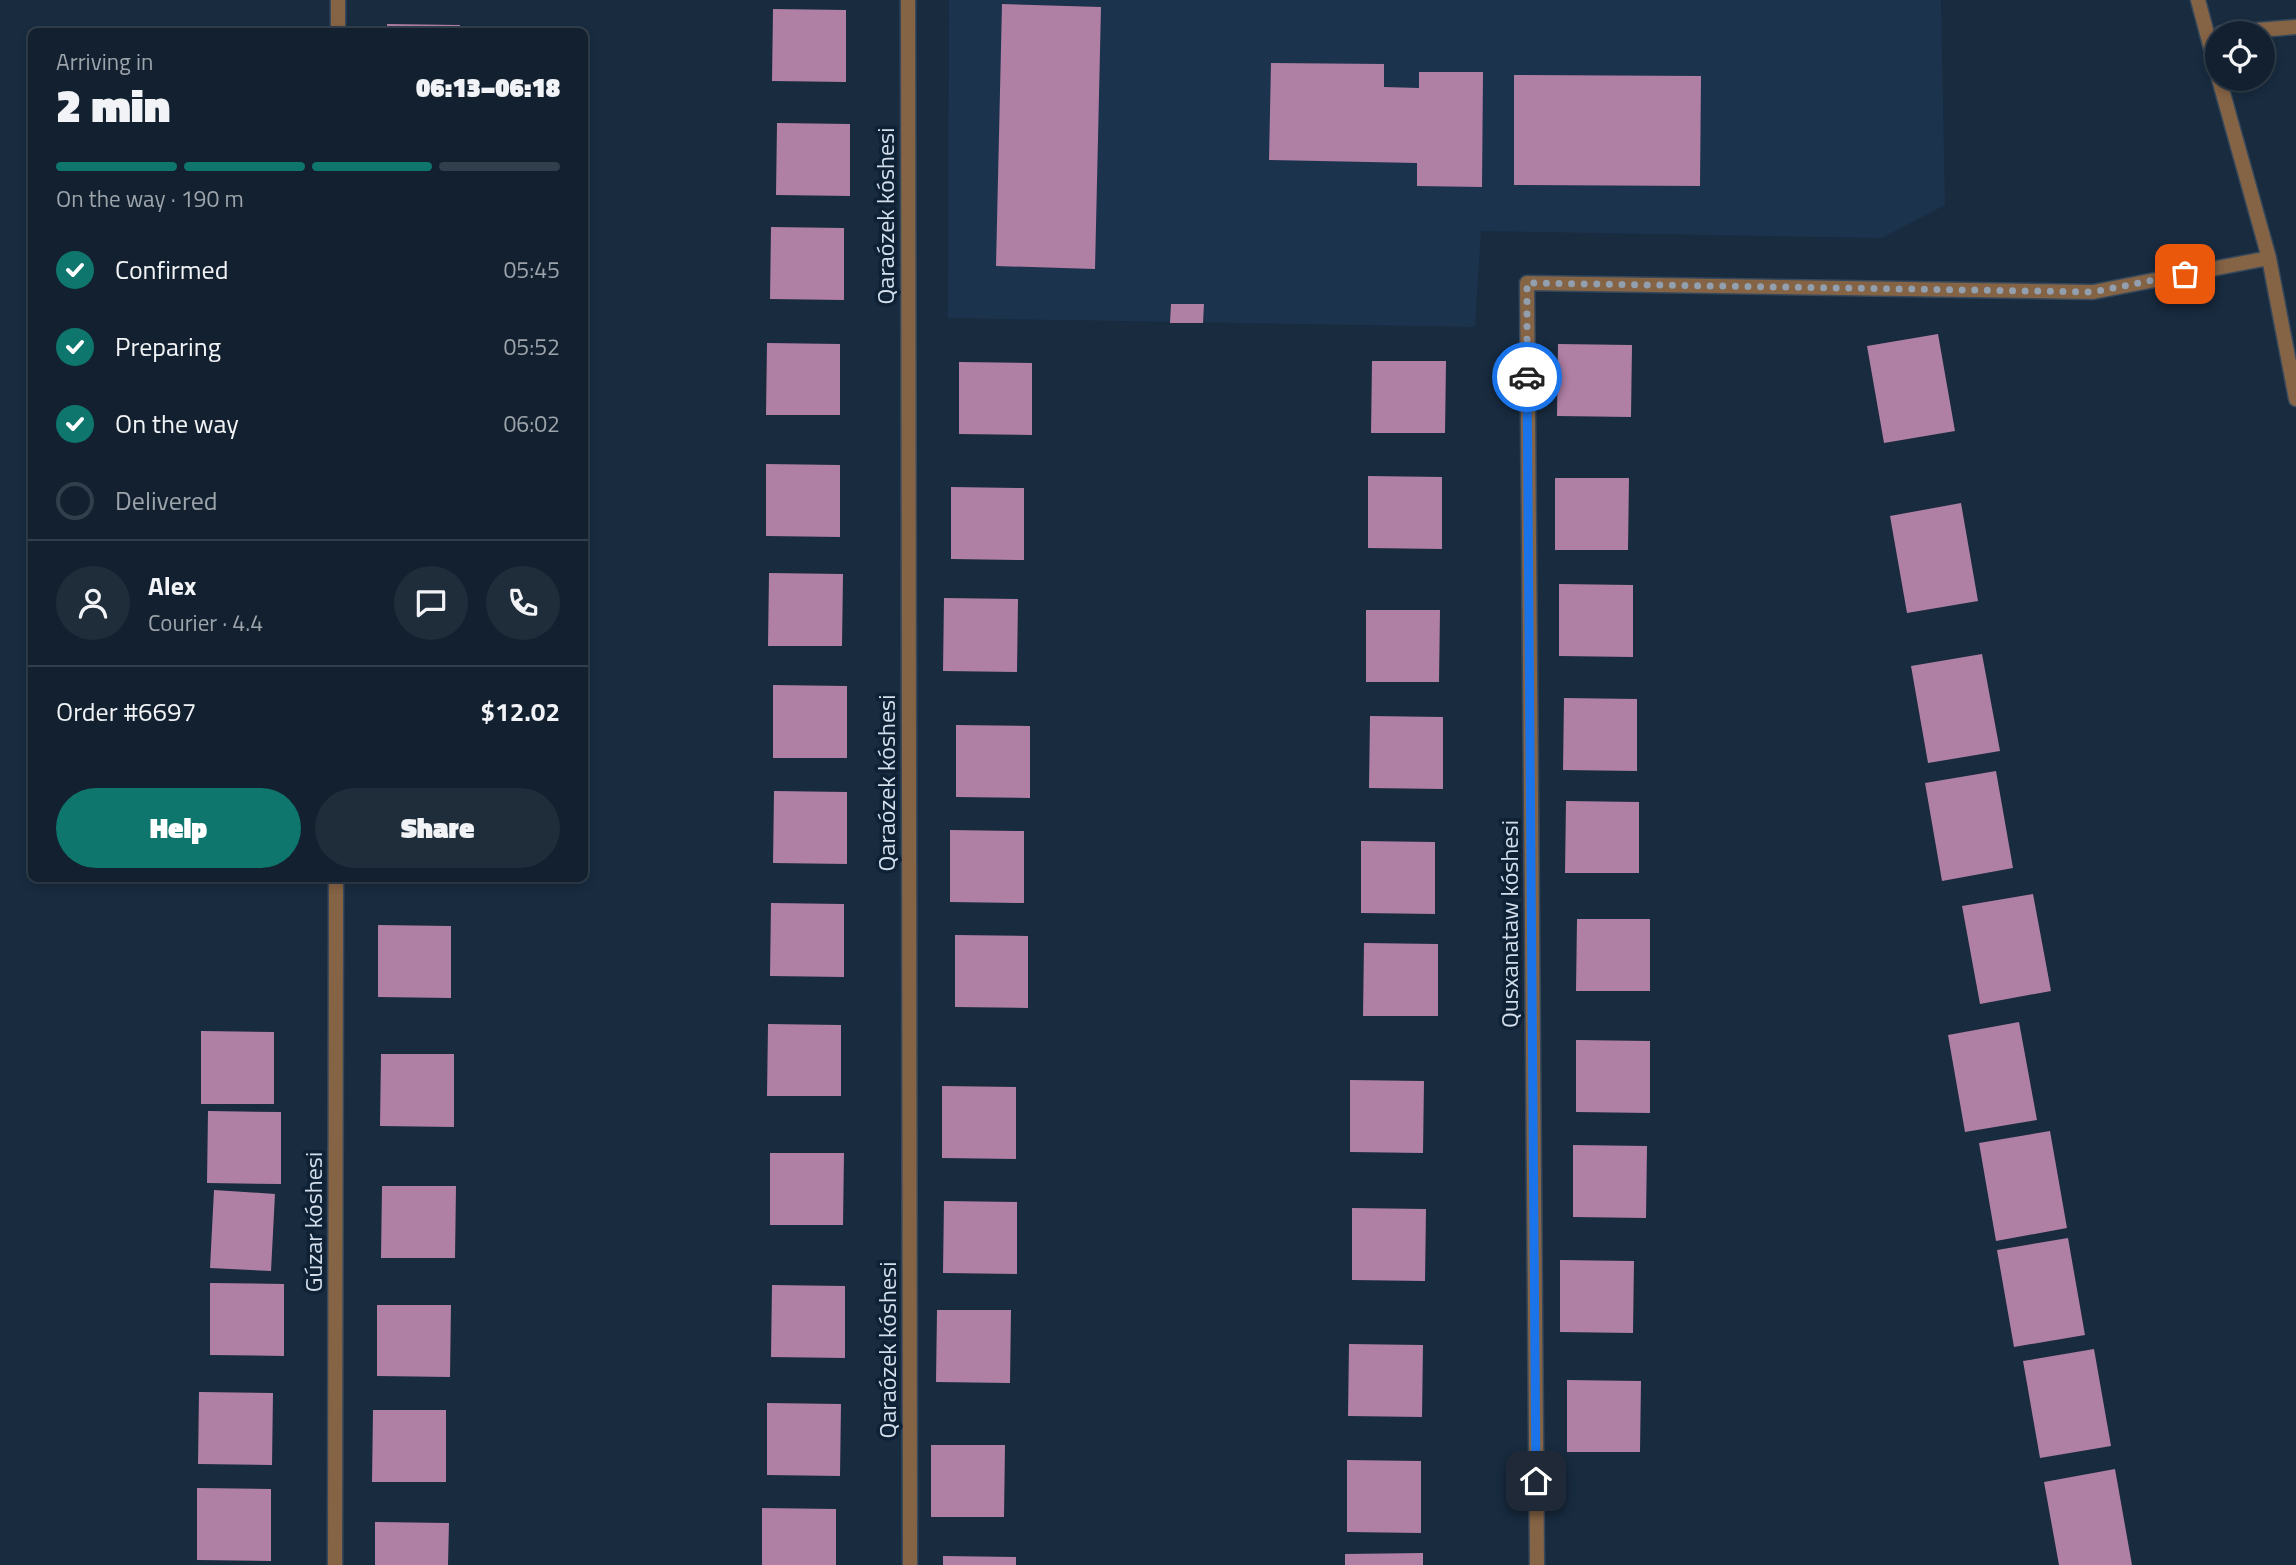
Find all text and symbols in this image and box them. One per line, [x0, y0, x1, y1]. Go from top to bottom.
map controls [2205, 21, 2275, 91]
button: locate [2205, 21, 2275, 91]
text: Arriving in [56, 44, 153, 79]
text: 06:13–06:18 [416, 68, 560, 107]
text: 2 min [56, 70, 170, 140]
street label: Qaraózek kóshesi [867, 128, 903, 304]
text: On the way · 190 m [56, 181, 244, 216]
pin [2155, 244, 2215, 304]
text: Confirmed [115, 250, 229, 289]
icon: check [56, 251, 94, 289]
text: 05:45 [503, 252, 560, 287]
icon: bag [2166, 255, 2204, 293]
text: Preparing [115, 327, 221, 366]
icon: check [56, 328, 94, 366]
text: 05:52 [503, 329, 560, 364]
courier [1492, 342, 1562, 412]
icon: car [1508, 358, 1546, 396]
text: On the way [115, 404, 239, 443]
icon: check [56, 405, 94, 443]
text: 06:02 [503, 406, 560, 441]
text: Delivered [115, 481, 218, 520]
button: person [56, 566, 130, 640]
text: Alex [148, 566, 196, 605]
button: chat [394, 566, 468, 640]
button: phone [486, 566, 560, 640]
text: Courier · 4.4 [148, 605, 263, 640]
text: Order #6697 [56, 692, 196, 731]
text: $12.02 [481, 692, 560, 731]
street label: Qaraózek kóshesi [868, 695, 904, 871]
button: Help [56, 788, 301, 868]
button: Share [315, 788, 560, 868]
street label: Qusxanataw kóshesi [1491, 820, 1527, 1028]
street label: Gúzar kóshesi [295, 1152, 331, 1292]
street label: Qaraózek kóshesi [869, 1262, 905, 1438]
pin [1506, 1451, 1566, 1511]
icon: home [1517, 1462, 1555, 1500]

